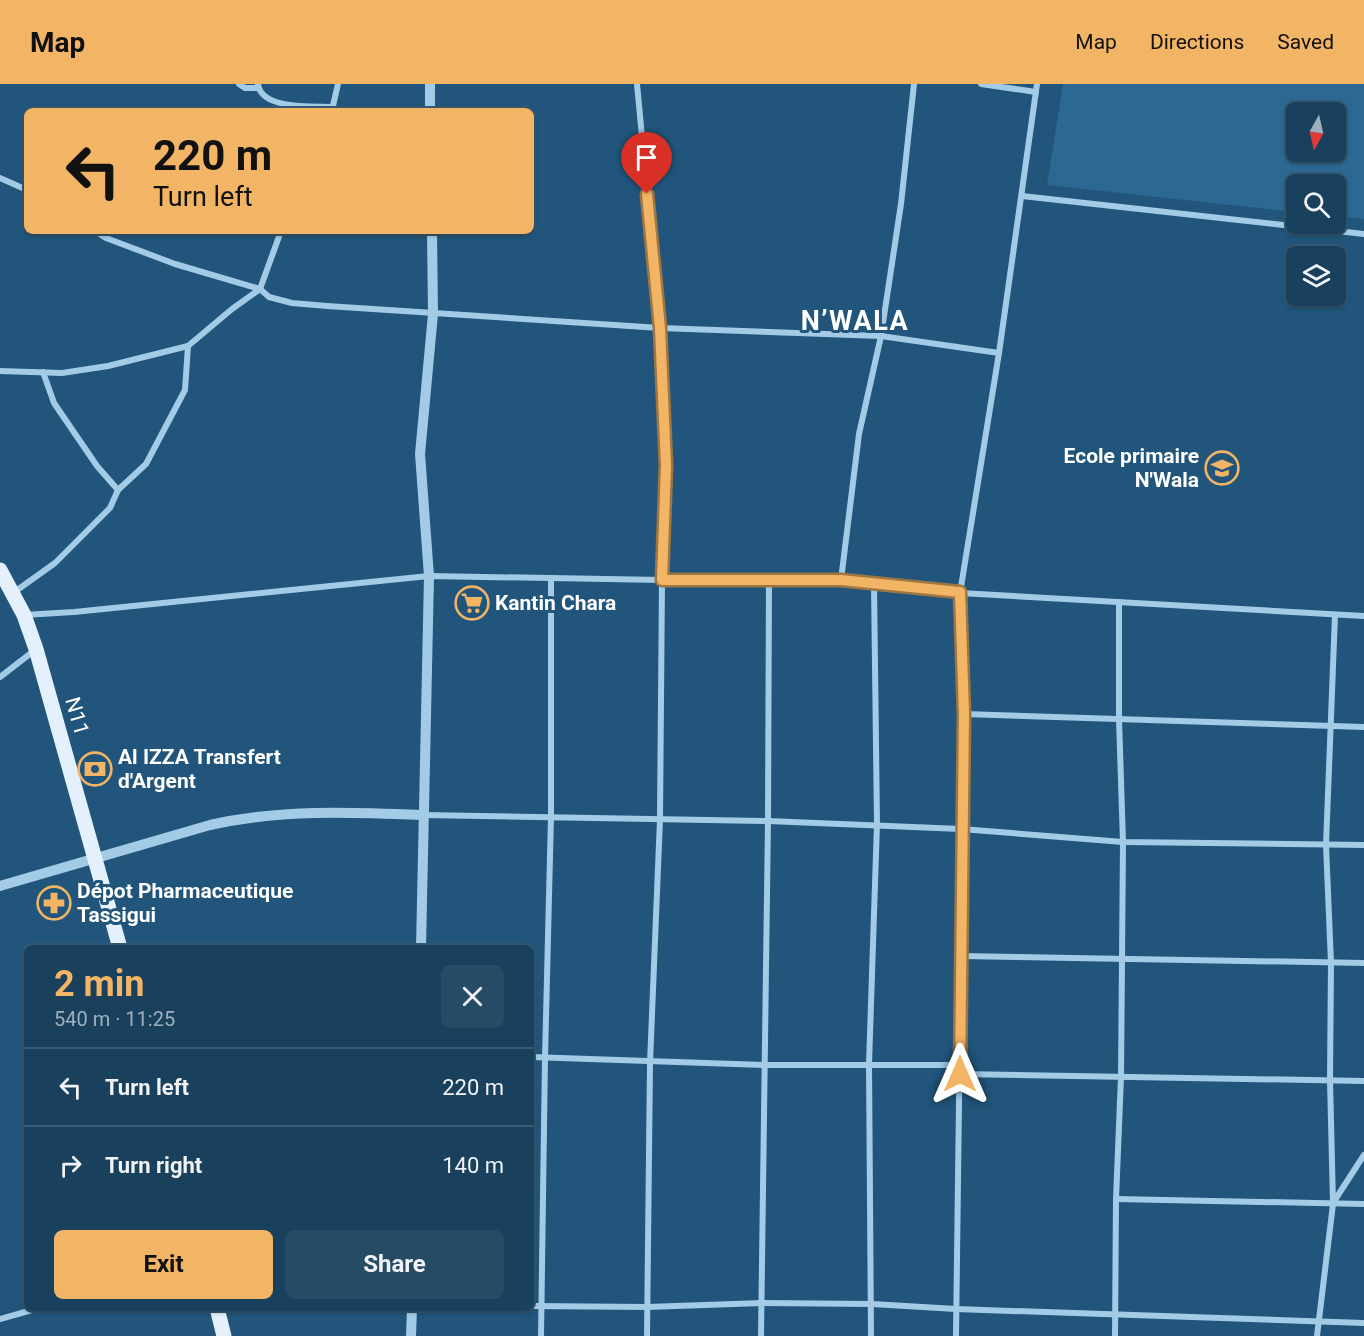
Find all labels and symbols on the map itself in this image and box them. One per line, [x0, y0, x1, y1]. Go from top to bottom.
north arrow [1286, 102, 1346, 162]
pin [621, 132, 672, 194]
district label: N’WALA [801, 305, 909, 337]
place label: Ecole primaire N'Wala [1064, 444, 1199, 492]
school or university icon: Ecole primaire N'Wala [1204, 450, 1240, 486]
supermarket icon: Kantin Chara [454, 585, 490, 621]
place label: Kantin Chara [495, 591, 616, 615]
street label: N11 [60, 694, 94, 738]
place label: Al IZZA Transfert d'Argent [118, 745, 281, 793]
bank icon: Al IZZA Transfert d'Argent [77, 751, 113, 787]
place label: Dépot Pharmaceutique Tassigui [77, 879, 293, 927]
pharmacy icon: Dépot Pharmaceutique Tassigui [36, 885, 72, 921]
position arrow [928, 1042, 992, 1106]

